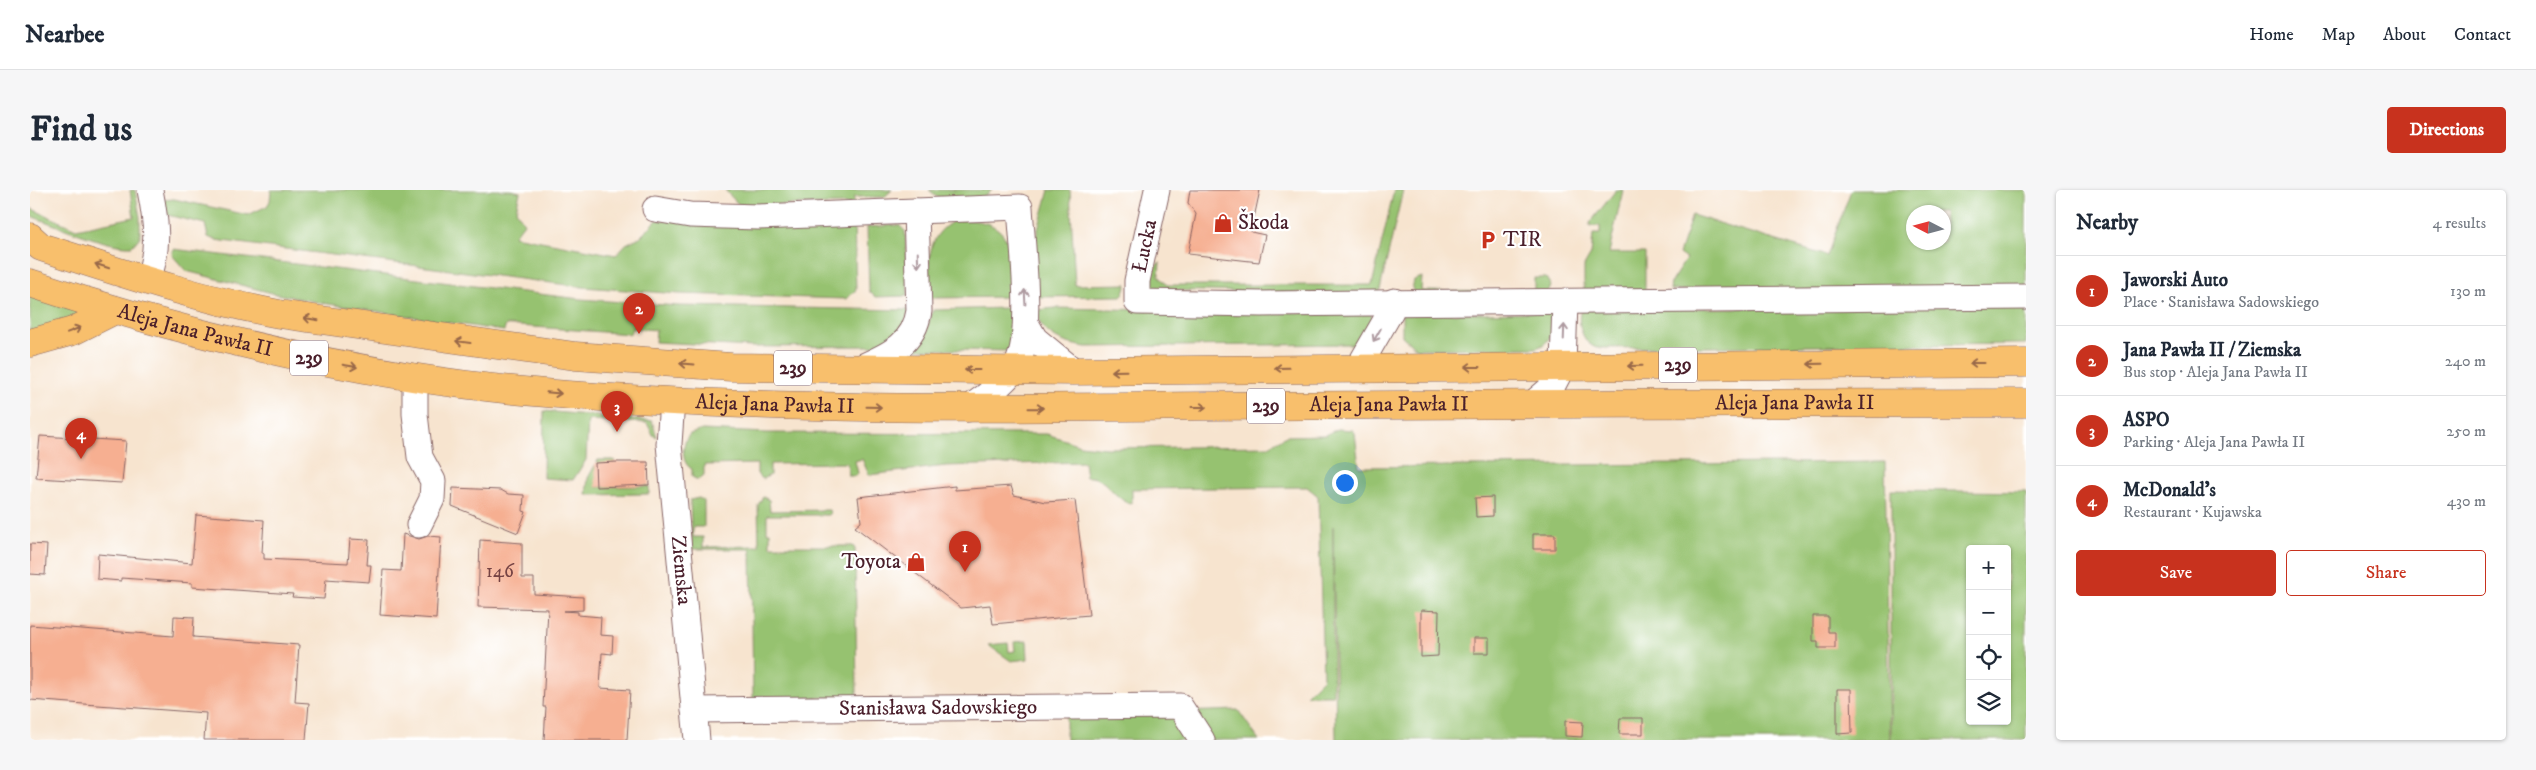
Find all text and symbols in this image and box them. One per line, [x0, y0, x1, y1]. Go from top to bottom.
text: Nearbee [25, 20, 104, 50]
text: Home [2249, 24, 2294, 46]
text: Map [2322, 24, 2355, 46]
text: About [2383, 24, 2426, 46]
text: Contact [2454, 24, 2511, 46]
button: Directions [2387, 107, 2506, 153]
text: Find us [30, 108, 132, 152]
north arrow [1906, 205, 1951, 250]
place label: Škoda [1238, 208, 1289, 236]
text: Nearby [2076, 210, 2138, 236]
shop icon: Škoda [1212, 212, 1234, 234]
text: 4 results [2433, 213, 2486, 233]
street label: Łucka [1127, 217, 1163, 275]
place label: TIR [1503, 227, 1542, 253]
parking icon: TIR [1477, 229, 1499, 251]
one-way arrow [913, 252, 923, 268]
one-way arrow [95, 261, 110, 270]
text: Jaworski Auto [2123, 269, 2228, 292]
text: 1 [2089, 281, 2095, 301]
text: 130 m [2450, 281, 2486, 301]
one-way arrow [1020, 289, 1029, 305]
text: Place · Stanisława Sadowskiego [2123, 292, 2319, 312]
pin: 2 [623, 293, 655, 334]
street label: Aleja Jana Pawła II [114, 298, 275, 363]
one-way arrow [303, 314, 319, 324]
one-way arrow [1560, 324, 1569, 340]
one-way arrow [66, 325, 81, 334]
one-way arrow [1372, 328, 1382, 343]
one-way arrow [455, 337, 471, 347]
text: Jana Pawła II / Ziemska [2123, 339, 2301, 362]
road number: 239 [290, 340, 328, 376]
road number: 239 [1659, 348, 1697, 382]
road number: 239 [774, 350, 812, 386]
text: 2 [2088, 351, 2096, 371]
text: 240 m [2445, 351, 2486, 371]
one-way arrow [1970, 358, 1986, 368]
one-way arrow [680, 359, 696, 368]
one-way arrow [1807, 359, 1824, 369]
one-way arrow [341, 361, 357, 371]
one-way arrow [1627, 361, 1644, 371]
one-way arrow [1465, 362, 1481, 372]
text: Bus stop · Aleja Jana Pawła II [2123, 362, 2308, 382]
one-way arrow [1274, 363, 1290, 373]
one-way arrow [965, 365, 981, 375]
one-way arrow [1111, 366, 1128, 376]
one-way arrow [546, 388, 562, 398]
road number: 239 [1247, 388, 1285, 424]
street label: Aleja Jana Pawła II [695, 389, 855, 420]
street label: Aleja Jana Pawła II [1715, 390, 1874, 416]
pin: 3 [601, 391, 633, 432]
street label: Aleja Jana Pawła II [1309, 391, 1469, 418]
one-way arrow [1191, 402, 1207, 411]
one-way arrow [866, 403, 882, 412]
one-way arrow [1028, 403, 1044, 413]
text: ASPO [2123, 409, 2170, 432]
pin: 4 [65, 418, 97, 459]
text: 3 [2089, 421, 2095, 441]
text: 250 m [2446, 421, 2486, 441]
text: Parking · Aleja Jana Pawła II [2123, 432, 2305, 452]
your location [1332, 470, 1358, 496]
text: McDonald's [2123, 479, 2216, 502]
text: 4 [2087, 491, 2097, 511]
text: 430 m [2447, 491, 2486, 511]
text: Restaurant · Kujawska [2123, 502, 2262, 522]
pin: 1 [949, 531, 981, 572]
street label: Ziemska [665, 534, 697, 606]
map controls [1966, 545, 2011, 725]
button: + [1966, 545, 2011, 590]
place label: Toyota [841, 549, 901, 575]
button: Save [2076, 550, 2276, 596]
button: Share [2286, 550, 2486, 596]
shop icon: Toyota [905, 551, 927, 573]
house number: 146 [486, 560, 515, 583]
button: − [1966, 590, 2011, 635]
button: locate [1966, 635, 2011, 680]
button: layers [1966, 680, 2011, 725]
street label: Stanisława Sadowskiego [839, 694, 1037, 722]

